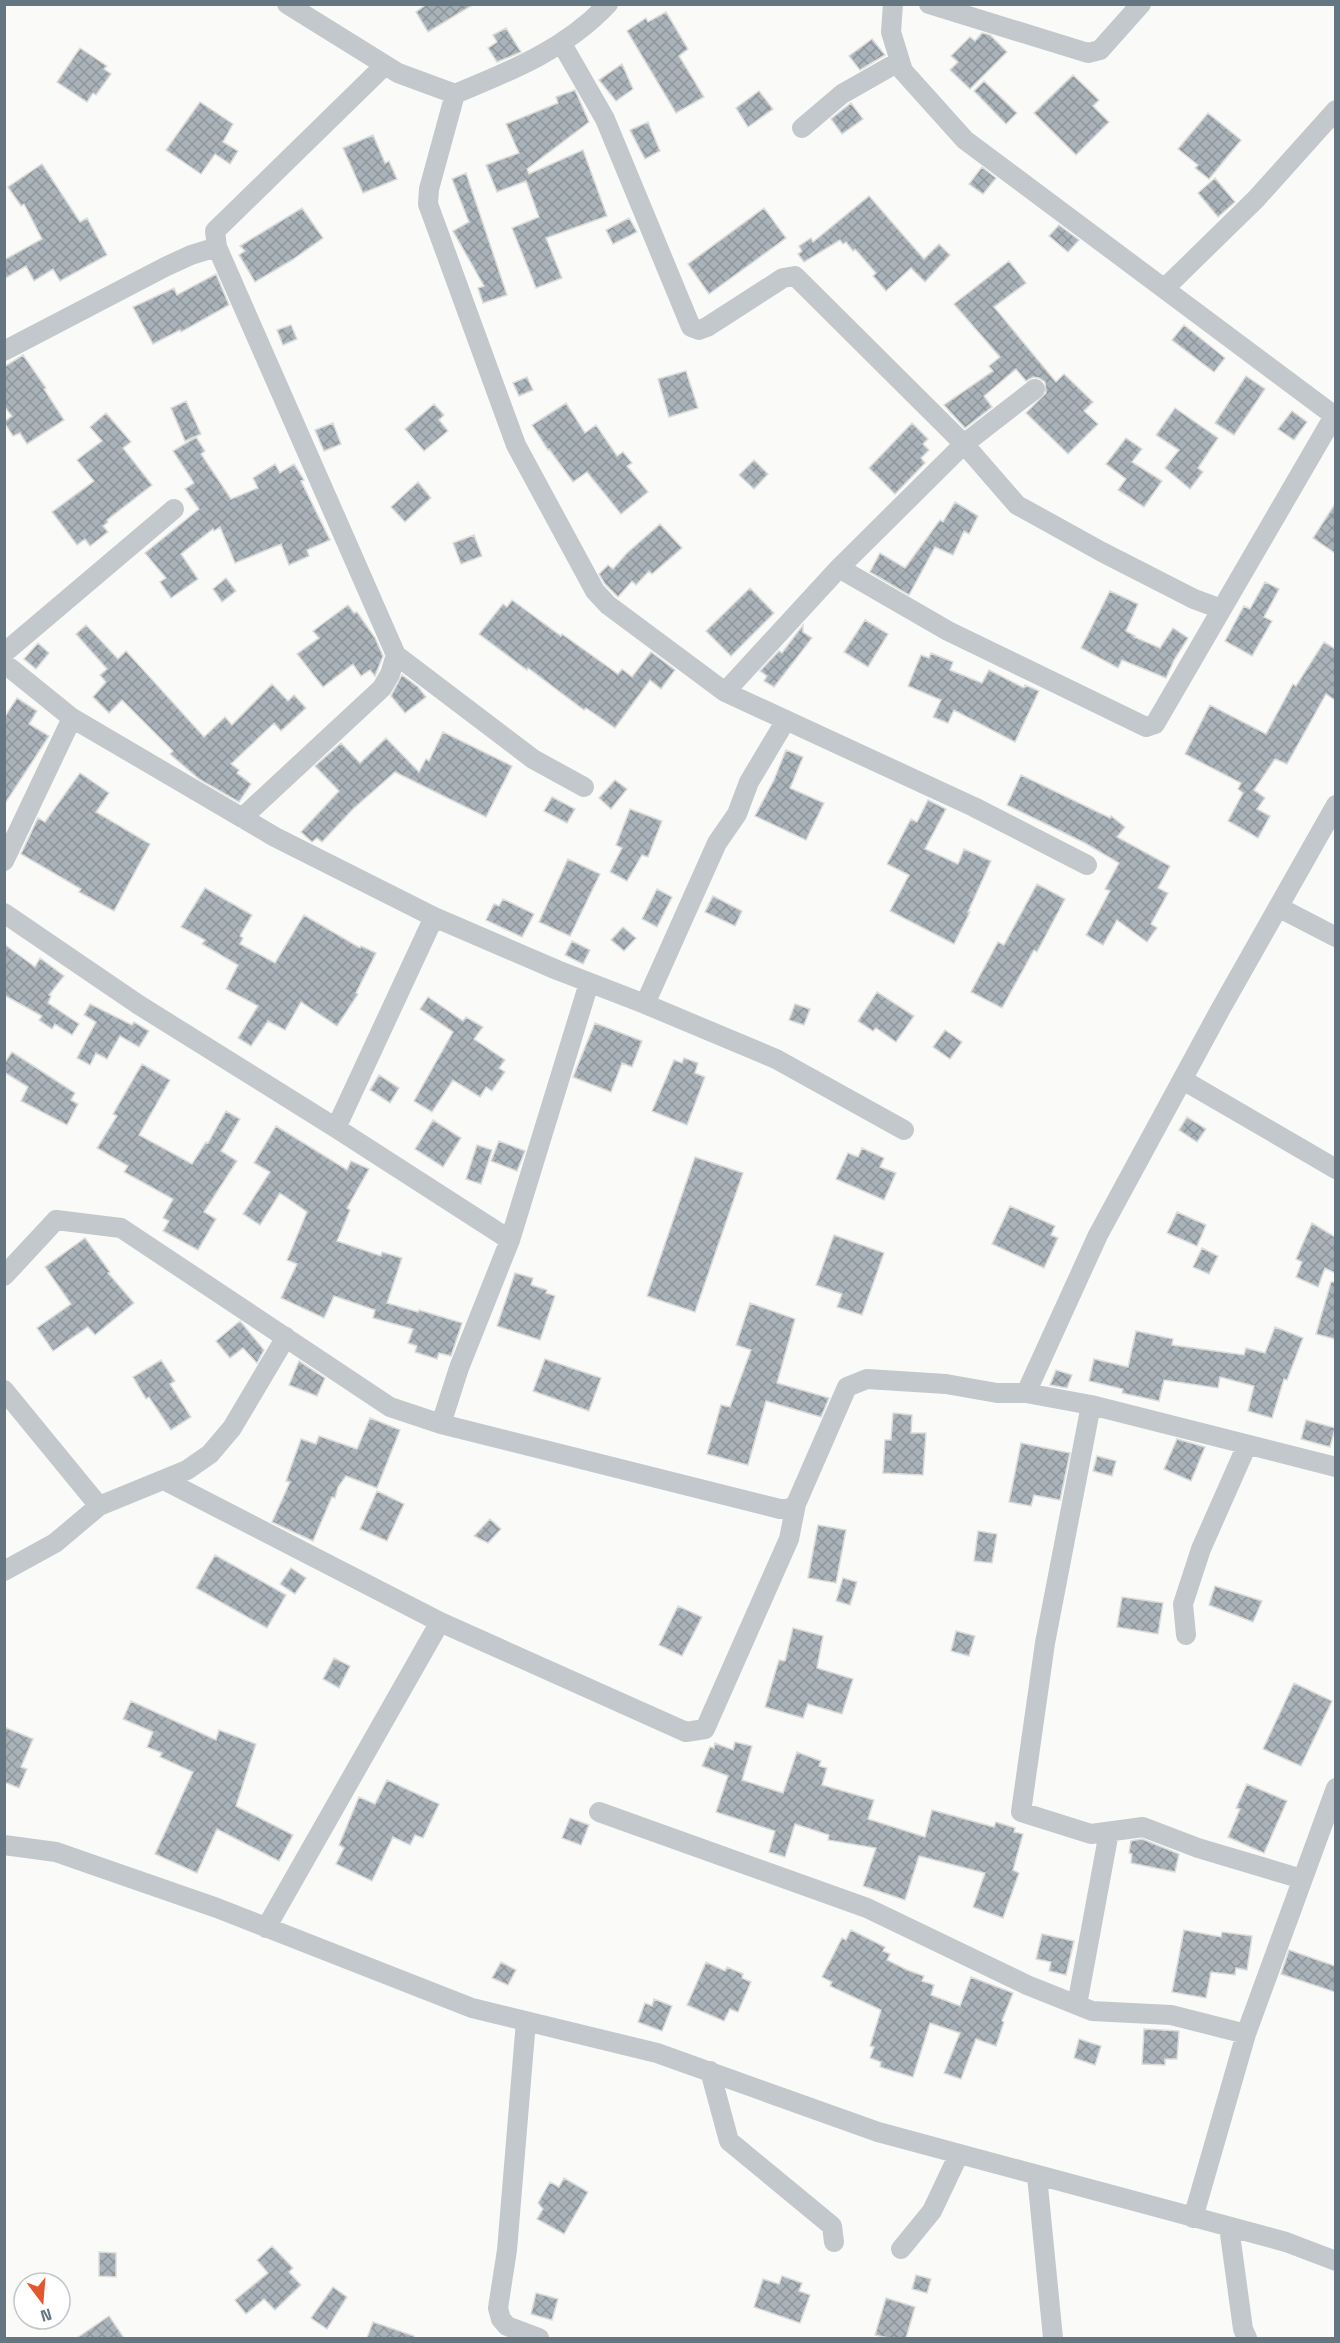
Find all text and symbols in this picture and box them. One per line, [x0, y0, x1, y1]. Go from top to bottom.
north arrow [12, 2271, 72, 2331]
text: N [38, 2303, 54, 2327]

